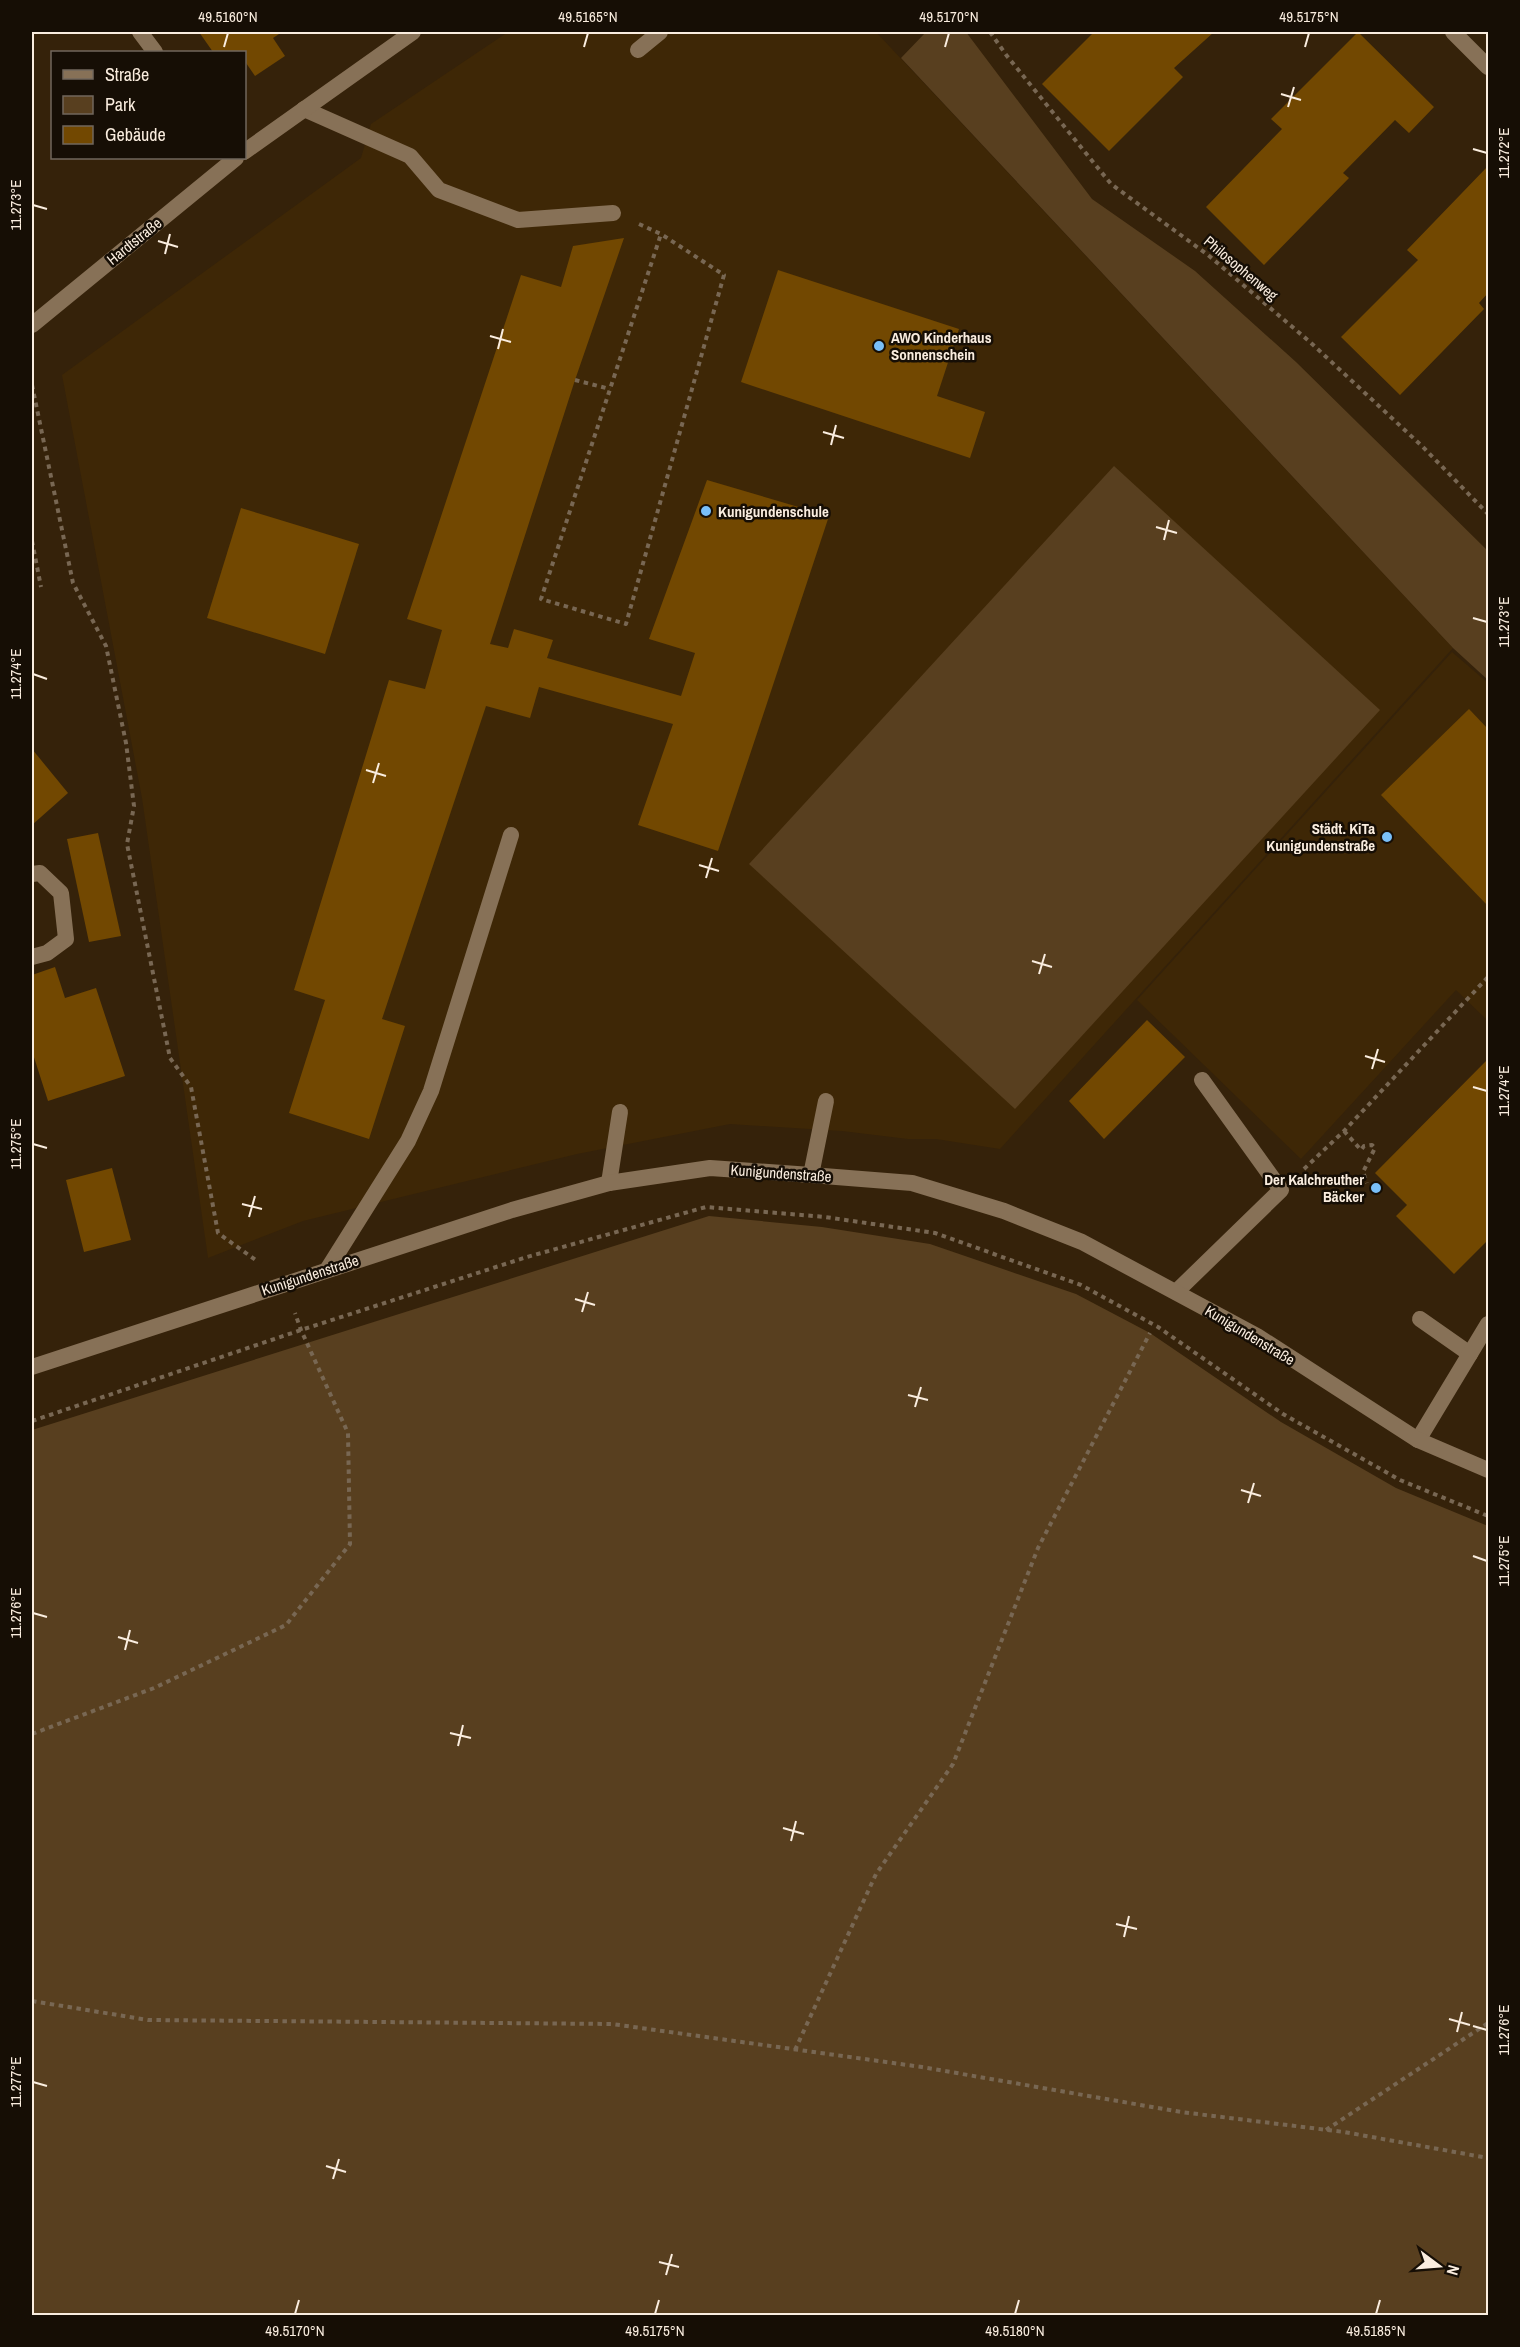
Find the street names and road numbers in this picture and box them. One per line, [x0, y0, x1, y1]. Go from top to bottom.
street label: Hardtstraße [102, 212, 166, 270]
street label: Philosophenweg [1199, 231, 1283, 305]
street label: Kunigundenstraße [730, 1159, 832, 1187]
street label: Kunigundenstraße [259, 1249, 362, 1301]
street label: Kunigundenstraße [1201, 1300, 1299, 1370]

